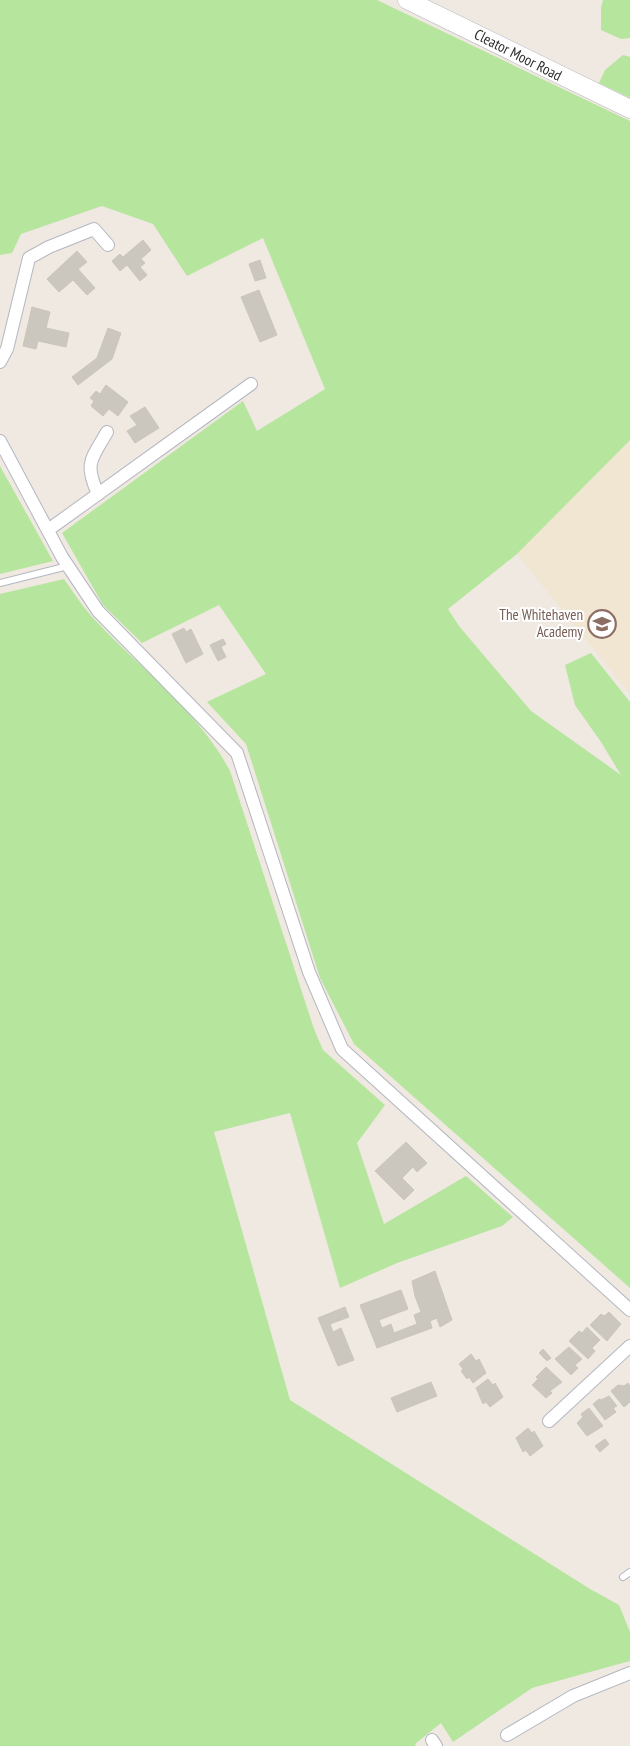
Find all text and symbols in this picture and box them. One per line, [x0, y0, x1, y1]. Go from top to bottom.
street label: Cleator Moor Road [471, 24, 565, 85]
place label: The Whitehaven Academy [499, 605, 583, 641]
school or university icon: The Whitehaven Academy [587, 609, 617, 639]

